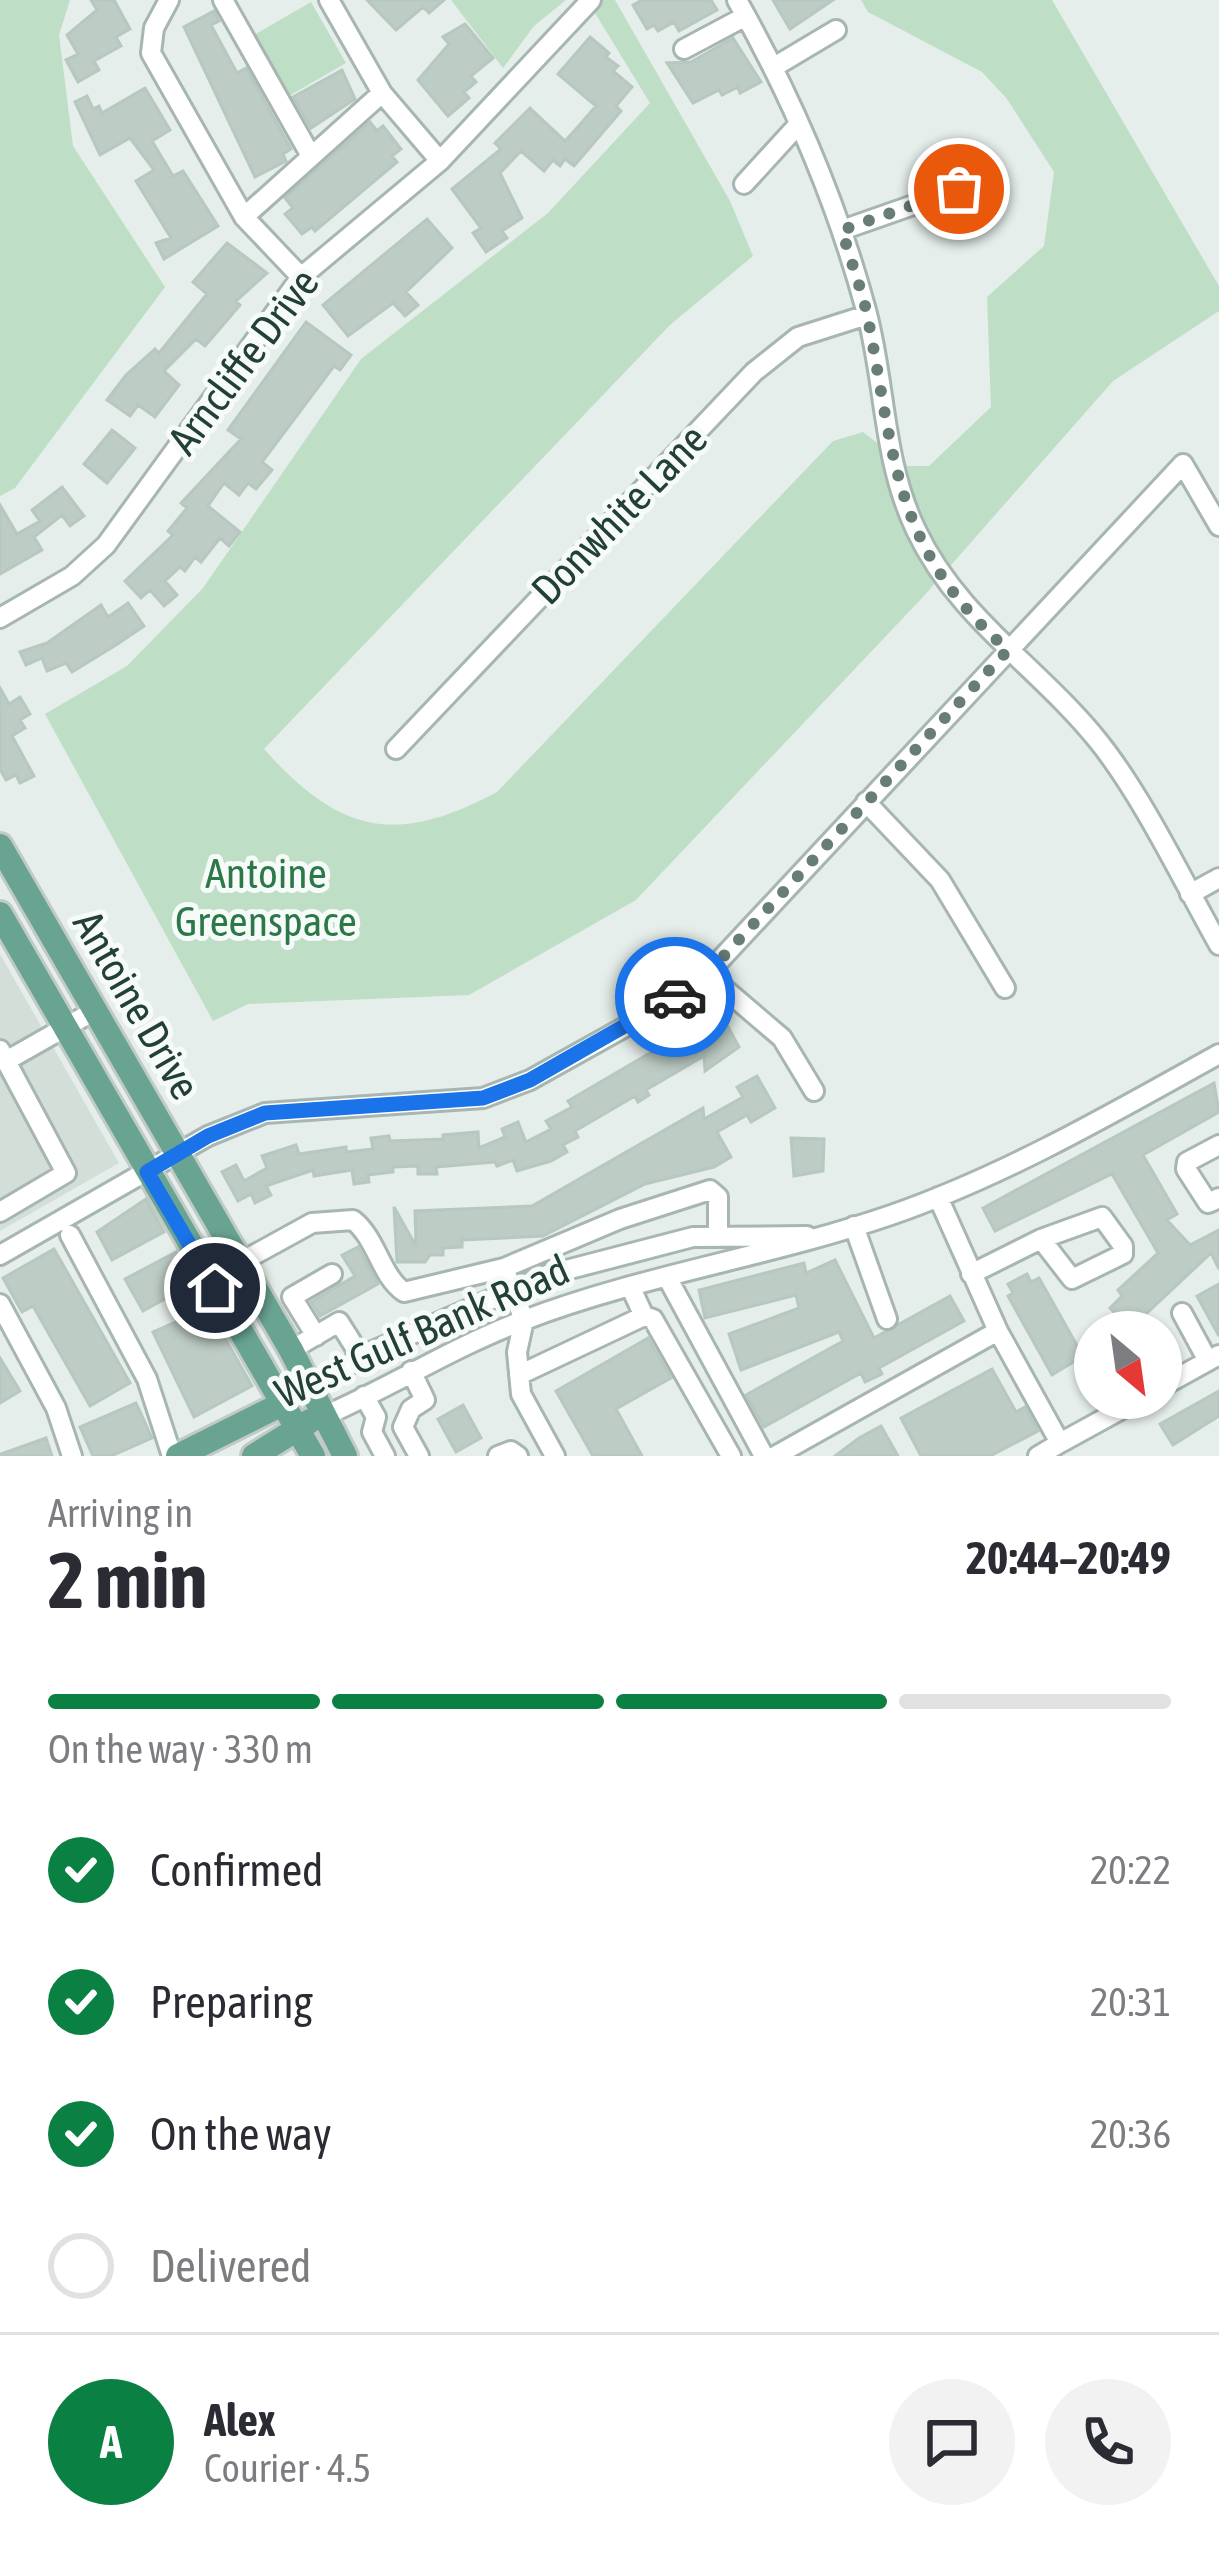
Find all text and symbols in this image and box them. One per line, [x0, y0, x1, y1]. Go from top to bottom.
pin [908, 138, 1010, 240]
icon: bag [926, 156, 992, 222]
street label: Arncliffe Drive [158, 259, 328, 463]
street label: Donwhite Lane [522, 414, 716, 614]
park label: Antoine Greenspace [175, 849, 357, 945]
street label: Antoine Drive [64, 903, 210, 1107]
courier [615, 937, 735, 1057]
icon: car [642, 964, 708, 1030]
pin [164, 1237, 266, 1339]
street label: West Gulf Bank Road [268, 1245, 576, 1417]
icon: home [182, 1255, 248, 1321]
north arrow [1074, 1311, 1182, 1419]
map controls [1074, 1311, 1182, 1419]
text: Arriving in [48, 1491, 193, 1535]
text: 20:44–20:49 [966, 1532, 1171, 1584]
text: 2 min [48, 1535, 207, 1625]
text: On the way · 330 m [48, 1727, 313, 1771]
icon: check [48, 1837, 114, 1903]
text: Confirmed [150, 1844, 323, 1896]
text: 20:22 [1090, 1848, 1171, 1892]
icon: check [48, 1969, 114, 2035]
text: Preparing [150, 1976, 313, 2028]
text: 20:31 [1090, 1980, 1171, 2024]
icon: check [48, 2101, 114, 2167]
text: On the way [150, 2108, 332, 2160]
text: 20:36 [1090, 2112, 1171, 2156]
text: Delivered [150, 2240, 311, 2292]
button: chat [889, 2379, 1015, 2505]
button: phone [1045, 2379, 1171, 2505]
text: Alex [204, 2394, 276, 2446]
text: A [100, 2416, 122, 2468]
text: Courier · 4.5 [204, 2446, 371, 2490]

